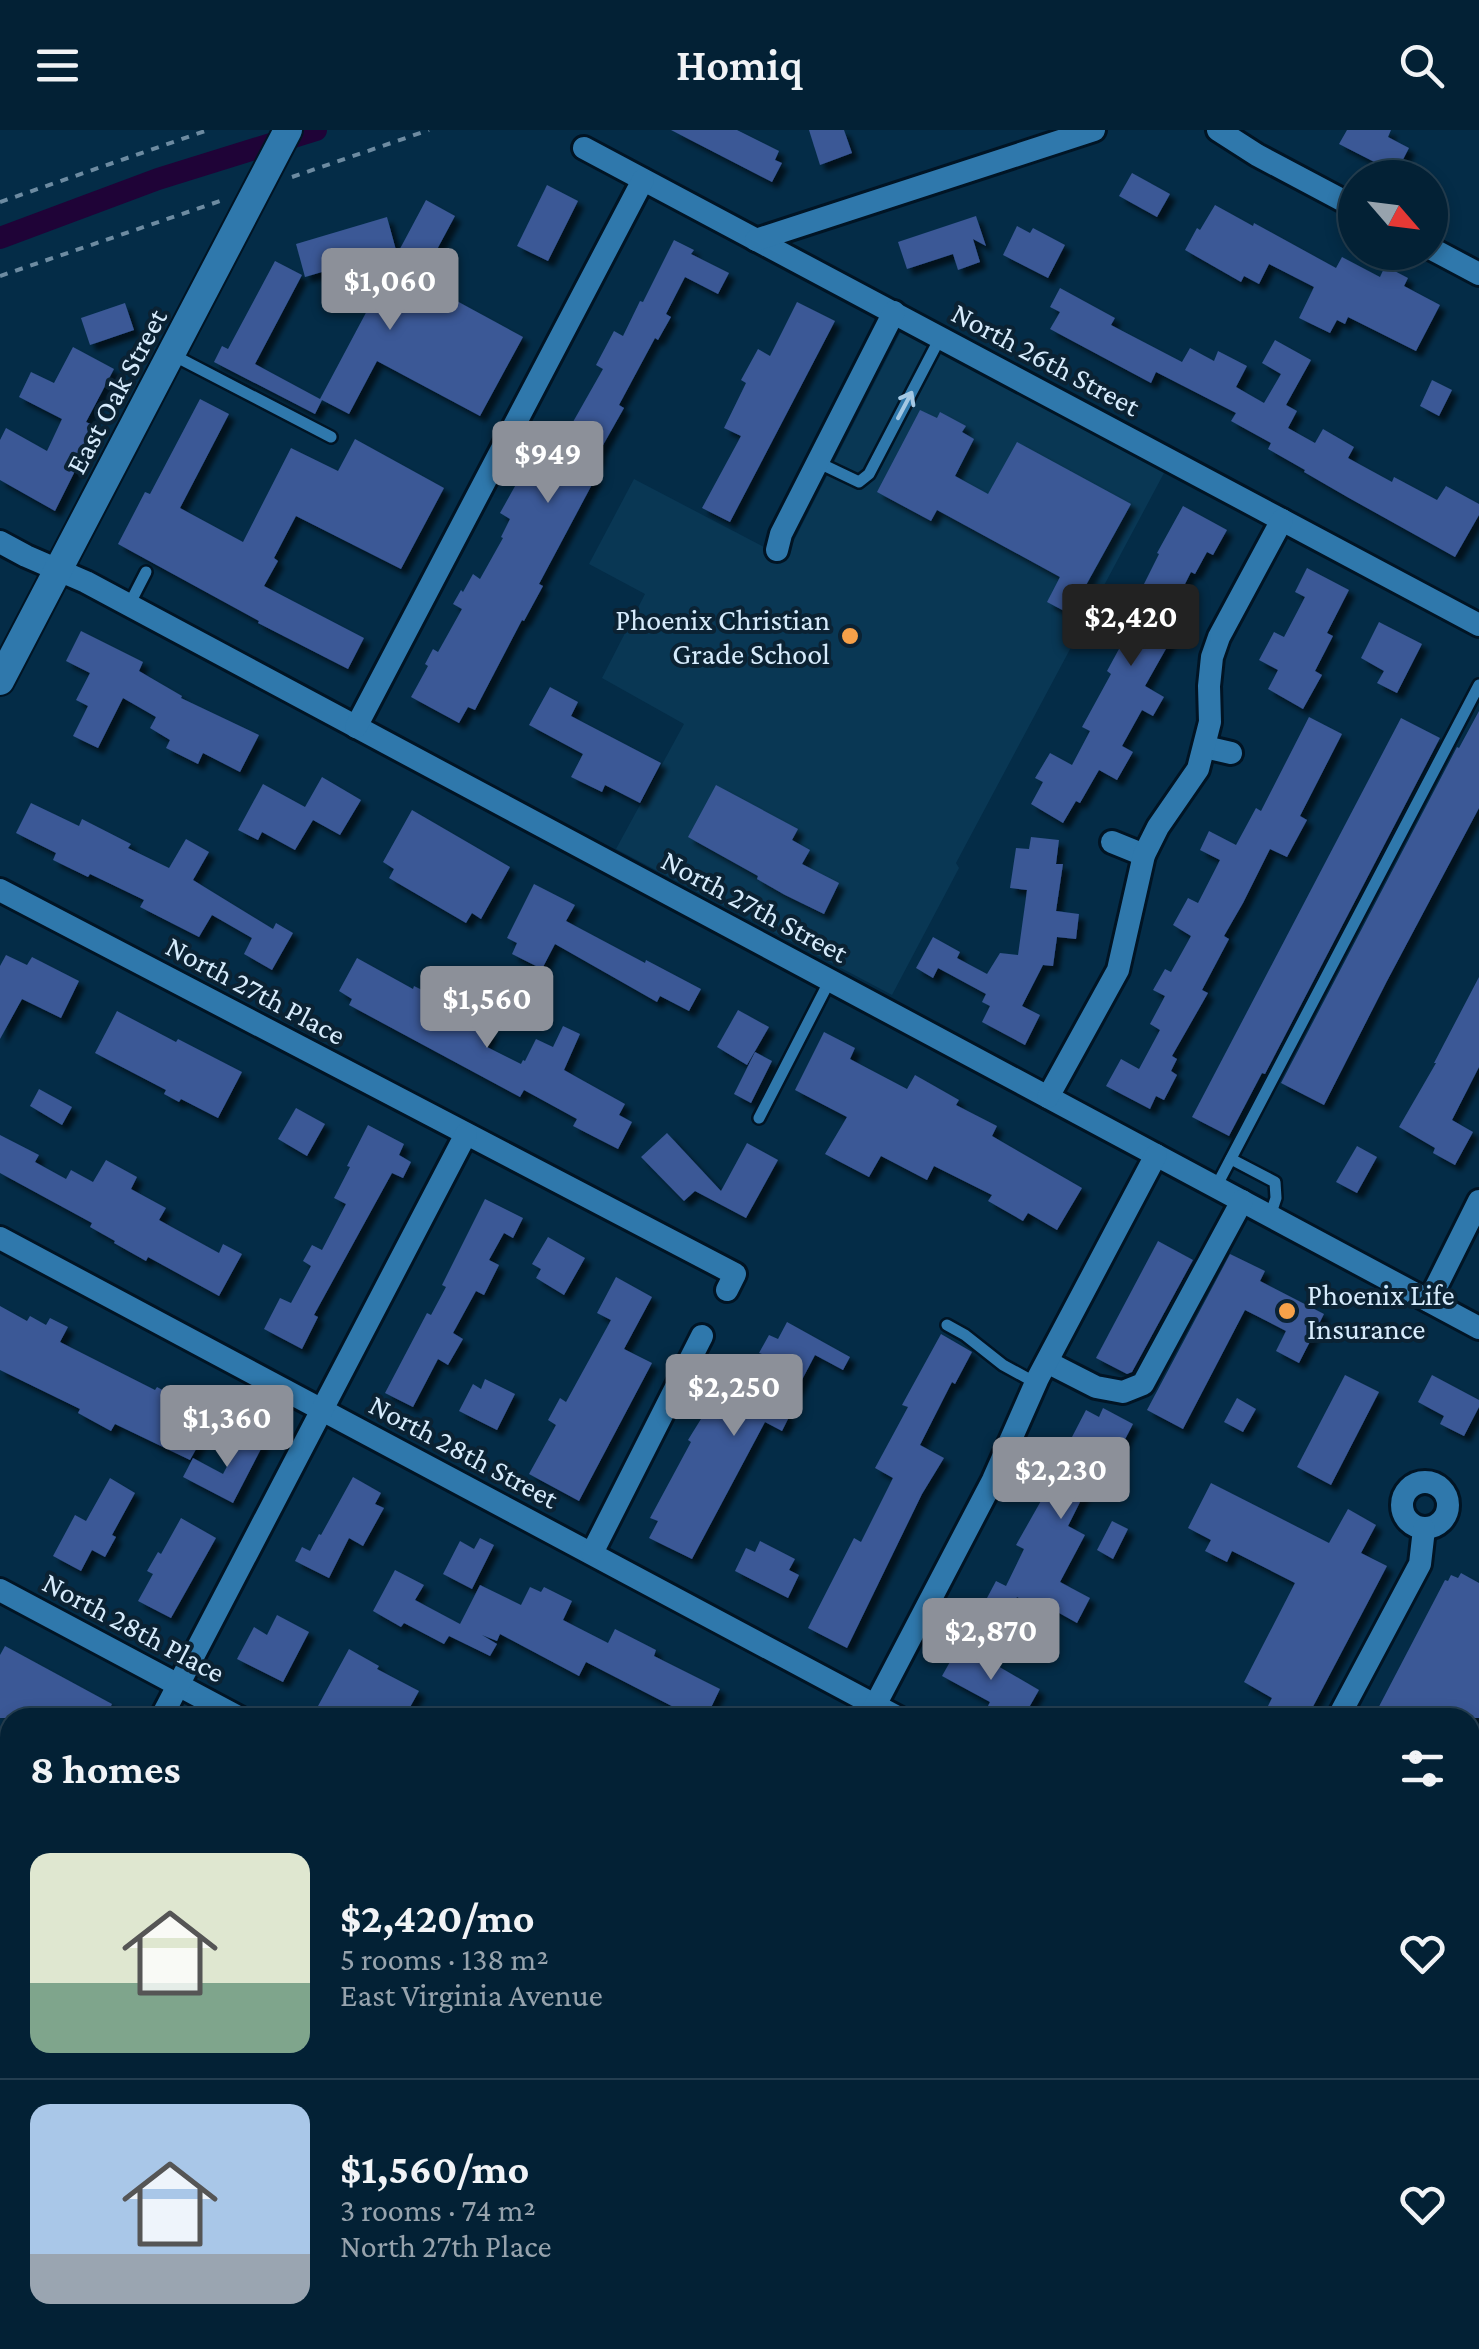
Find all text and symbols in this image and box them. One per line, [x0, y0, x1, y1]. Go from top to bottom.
icon: menu [30, 38, 85, 93]
icon: search [1394, 38, 1449, 93]
text: Homiq [676, 40, 803, 90]
north arrow [1338, 160, 1448, 270]
map controls [1338, 160, 1448, 270]
pin: $1,060 [309, 248, 471, 333]
text: $1,060 [343, 262, 437, 298]
street label: North 26th Street [946, 296, 1147, 423]
street label: East Oak Street [59, 302, 174, 479]
one-way arrow [896, 391, 915, 421]
pin: $949 [489, 421, 607, 506]
text: $949 [514, 435, 582, 471]
pin: $2,420 [1050, 584, 1212, 669]
text: $2,420 [1084, 598, 1178, 634]
place label: Phoenix Christian Grade School [615, 603, 830, 670]
marker: Phoenix Christian Grade School [839, 625, 861, 647]
street label: North 27th Street [656, 843, 855, 969]
street label: North 27th Place [161, 929, 351, 1051]
pin: $1,560 [406, 966, 568, 1051]
text: $1,560 [442, 980, 532, 1016]
place label: Phoenix Life Insurance [1307, 1278, 1455, 1345]
marker: Phoenix Life Insurance [1276, 1300, 1298, 1322]
pin: $2,250 [653, 1354, 815, 1439]
text: $2,250 [688, 1368, 780, 1404]
pin: $1,360 [146, 1385, 308, 1470]
street label: North 28th Street [364, 1387, 565, 1515]
text: $1,360 [182, 1399, 272, 1435]
pin: $2,230 [980, 1437, 1142, 1522]
text: $2,230 [1015, 1451, 1107, 1487]
street label: North 28th Place [37, 1565, 231, 1689]
pin: $2,870 [910, 1598, 1072, 1683]
text: $2,870 [944, 1612, 1038, 1648]
icon: filters [1395, 1741, 1450, 1796]
text: 8 homes [30, 1745, 181, 1792]
icon: home [110, 1893, 230, 2013]
text: $2,420/mo [340, 1894, 535, 1941]
icon: heart [1395, 1926, 1450, 1981]
text: 5 rooms · 138 m² [340, 1941, 549, 1977]
text: East Virginia Avenue [340, 1977, 603, 2013]
icon: home [110, 2144, 230, 2264]
text: $1,560/mo [340, 2145, 529, 2192]
icon: heart [1395, 2177, 1450, 2232]
text: 3 rooms · 74 m² [340, 2192, 536, 2228]
text: North 27th Place [340, 2228, 552, 2264]

